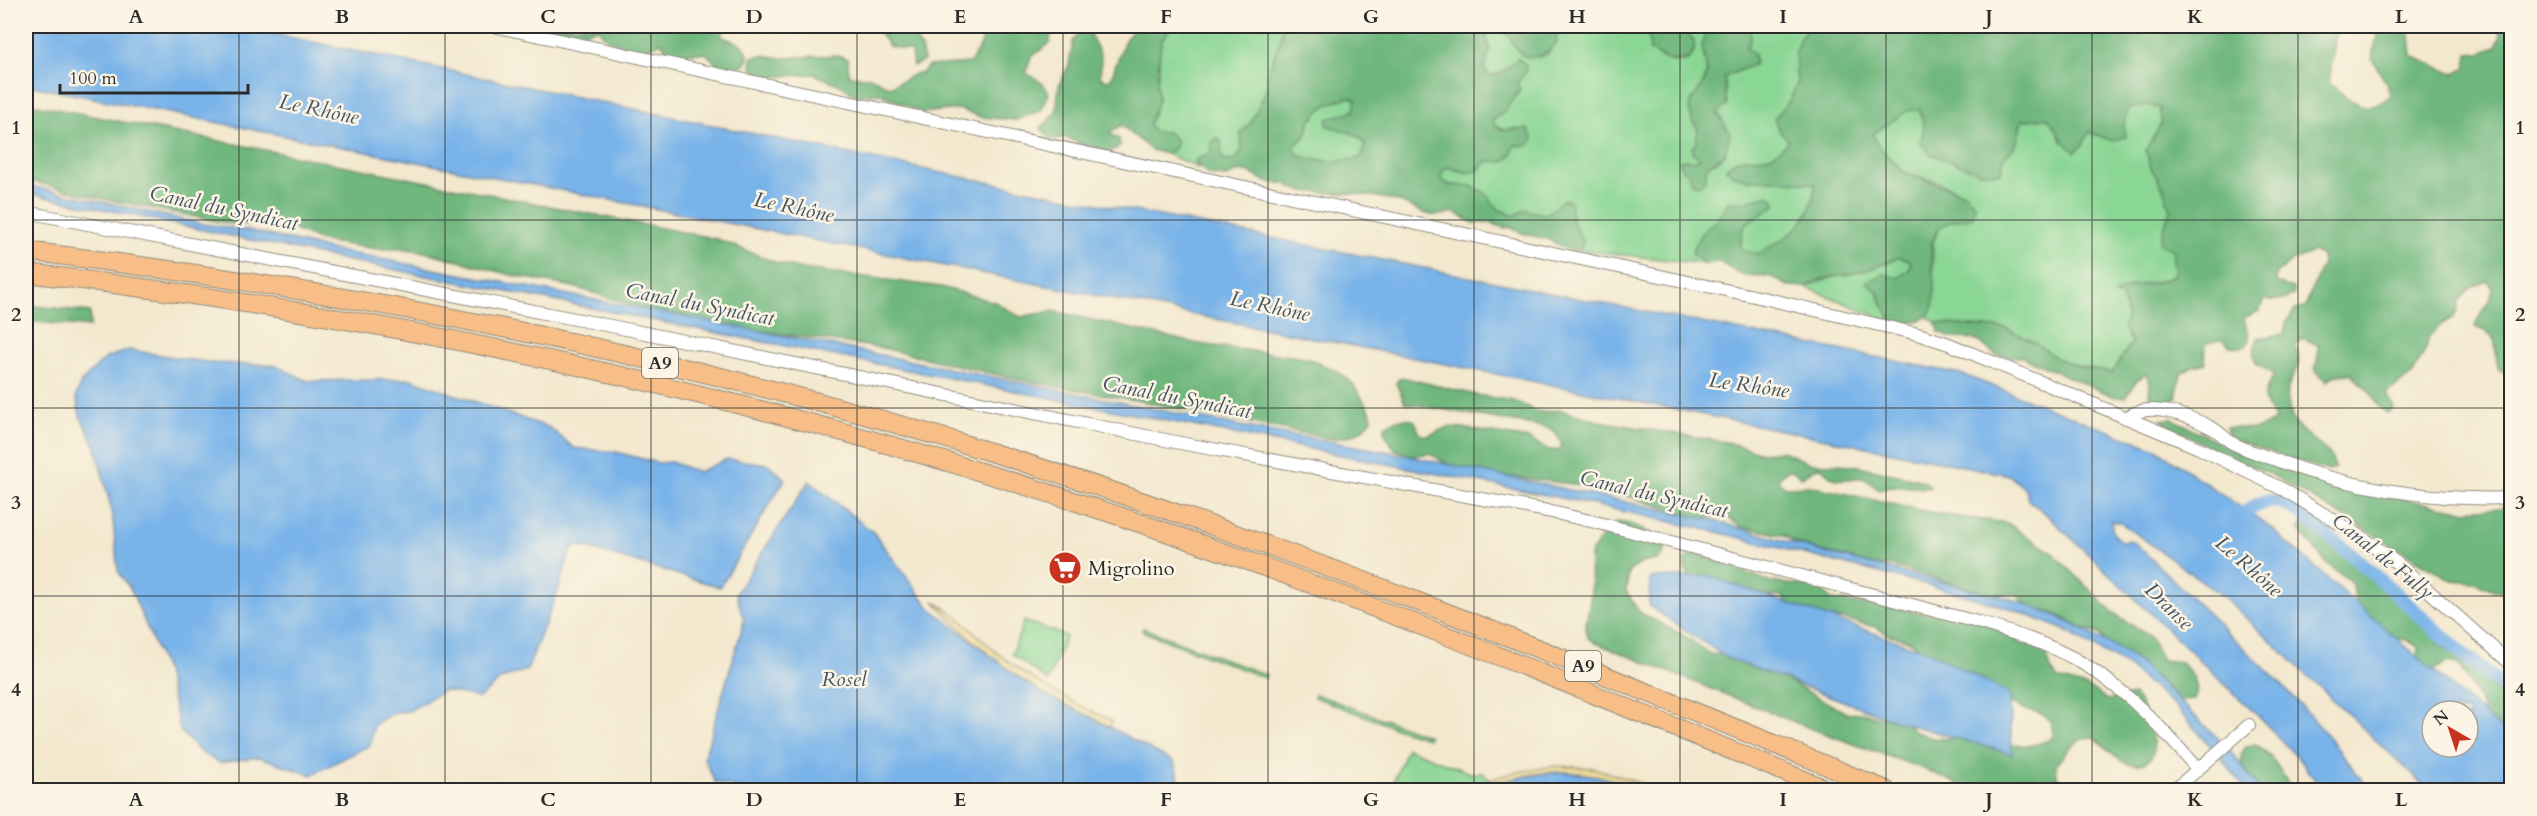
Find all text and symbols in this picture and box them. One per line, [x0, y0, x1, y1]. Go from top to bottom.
text: A [128, 3, 144, 30]
text: B [335, 3, 349, 30]
text: C [540, 3, 556, 30]
text: D [745, 3, 763, 30]
text: E [954, 3, 966, 30]
text: F [1160, 3, 1172, 30]
text: G [1363, 3, 1379, 30]
text: H [1568, 3, 1586, 30]
text: I [1779, 3, 1787, 30]
text: J [1982, 3, 1993, 30]
text: K [2187, 3, 2204, 30]
text: L [2395, 3, 2408, 30]
scale bar [60, 57, 248, 95]
text: 100 m [69, 66, 117, 91]
water label: Le Rhône [276, 87, 362, 132]
text: 1 [11, 114, 21, 141]
text: 1 [2515, 114, 2525, 141]
water label: Canal du Syndicat [147, 179, 302, 239]
water label: Le Rhône [751, 185, 837, 230]
water label: Canal du Syndicat [623, 276, 778, 333]
water label: Le Rhône [1227, 284, 1313, 329]
text: 2 [11, 301, 21, 328]
text: 2 [2515, 301, 2525, 328]
road number: A9 [642, 348, 678, 378]
water label: Le Rhône [1707, 366, 1792, 406]
water label: Canal du Syndicat [1100, 369, 1255, 426]
water label: Canal du Syndicat [1577, 463, 1732, 526]
text: 3 [11, 489, 21, 516]
text: 3 [2515, 489, 2525, 516]
water label: Canal de Fully [2326, 506, 2440, 606]
water label: Le Rhône [2209, 529, 2289, 604]
supermarket icon: Migrolino [1047, 550, 1083, 586]
place label: Migrolino [1088, 555, 1175, 582]
water label: Dranse [2138, 576, 2200, 637]
road number: A9 [1565, 651, 1601, 681]
water label: Rosel [821, 665, 868, 694]
text: 4 [11, 676, 21, 703]
text: 4 [2515, 676, 2525, 703]
north arrow [2420, 699, 2480, 759]
text: N [2429, 705, 2454, 731]
text: A [128, 786, 144, 813]
text: B [335, 786, 349, 813]
text: C [540, 786, 556, 813]
text: D [745, 786, 763, 813]
text: E [954, 786, 966, 813]
text: F [1160, 786, 1172, 813]
text: G [1363, 786, 1379, 813]
text: H [1568, 786, 1586, 813]
text: I [1779, 786, 1787, 813]
text: J [1982, 786, 1993, 813]
text: K [2187, 786, 2204, 813]
text: L [2395, 786, 2408, 813]

